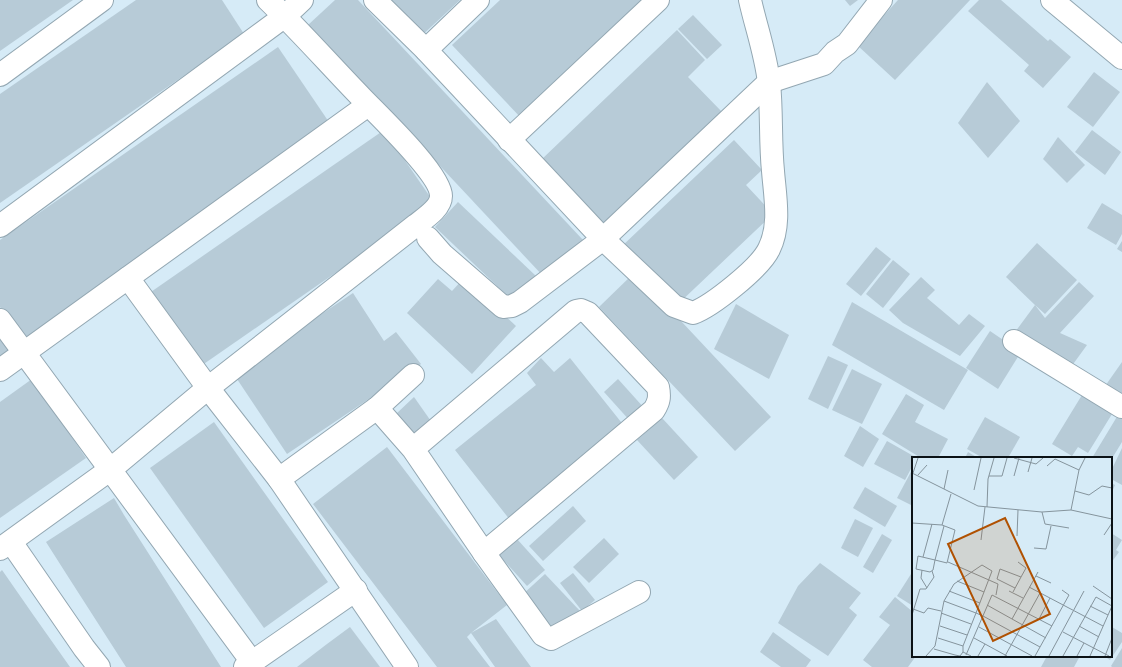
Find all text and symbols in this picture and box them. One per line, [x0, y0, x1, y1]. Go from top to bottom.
inset map [912, 457, 1112, 657]

